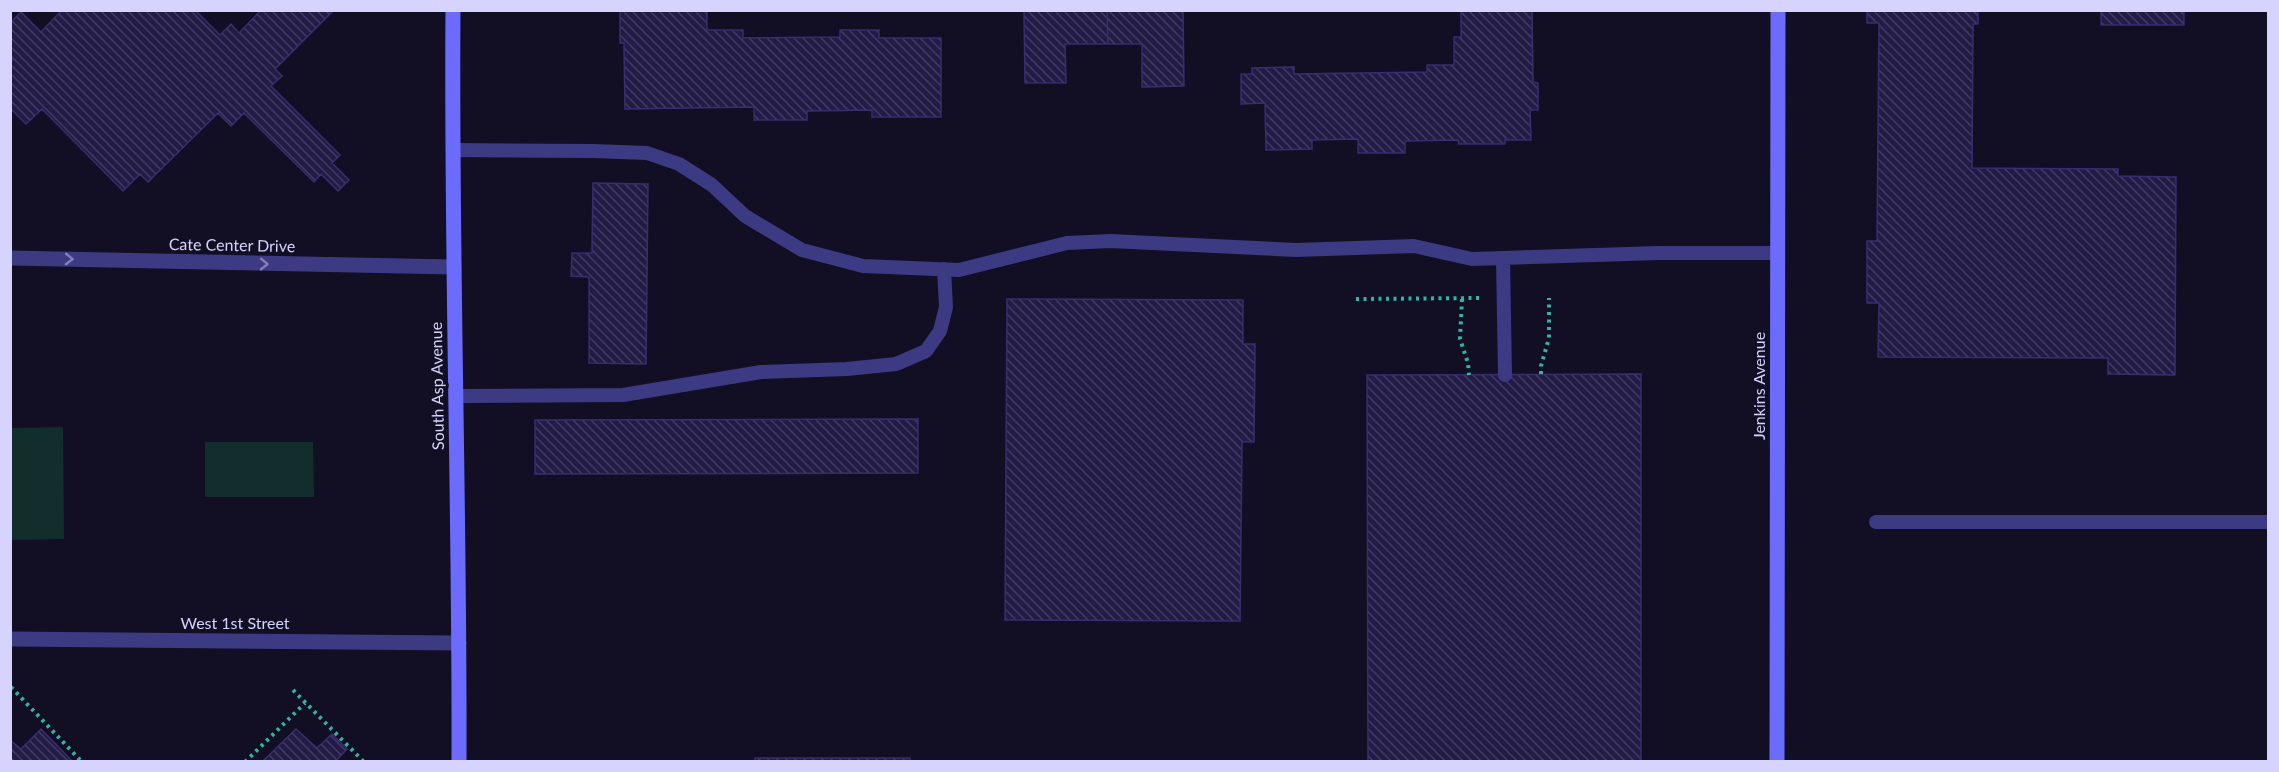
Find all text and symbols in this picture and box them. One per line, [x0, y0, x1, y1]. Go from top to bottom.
street label: Cate Center Drive [169, 234, 295, 255]
one-way arrow [64, 253, 73, 265]
one-way arrow [259, 257, 268, 270]
street label: South Asp Avenue [426, 322, 447, 450]
street label: Jenkins Avenue [1749, 332, 1768, 440]
street label: West 1st Street [180, 613, 290, 632]

